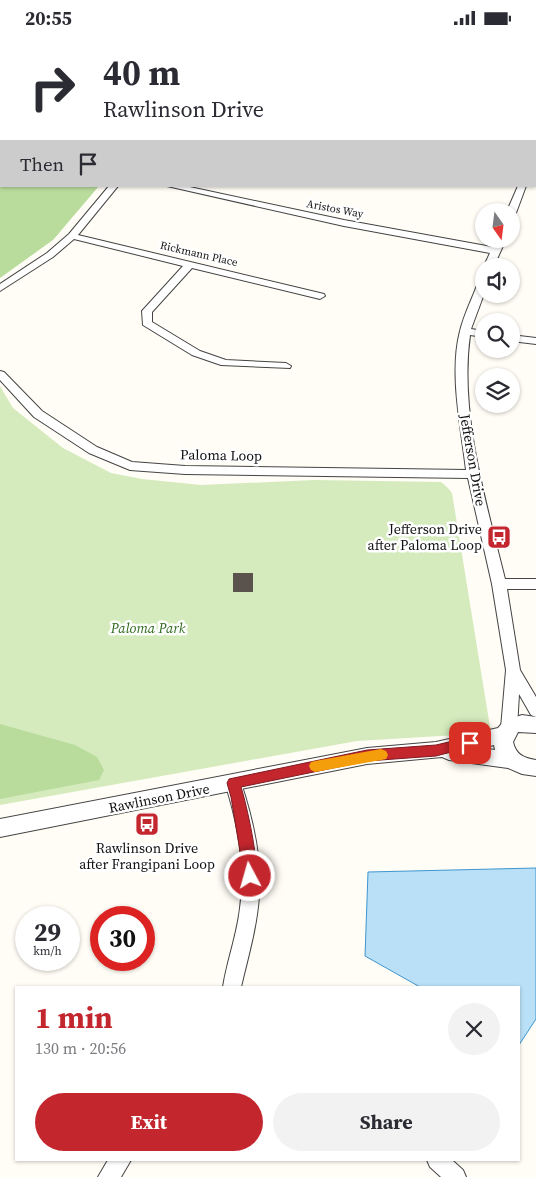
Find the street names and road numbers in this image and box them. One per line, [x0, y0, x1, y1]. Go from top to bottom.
street label: Aristos Way [305, 196, 365, 222]
street label: Rickmann Place [159, 238, 240, 270]
street label: Jefferson Drive [455, 411, 491, 508]
street label: Paloma Loop [180, 444, 262, 466]
street label: Rawlinson Drive [107, 778, 211, 818]

